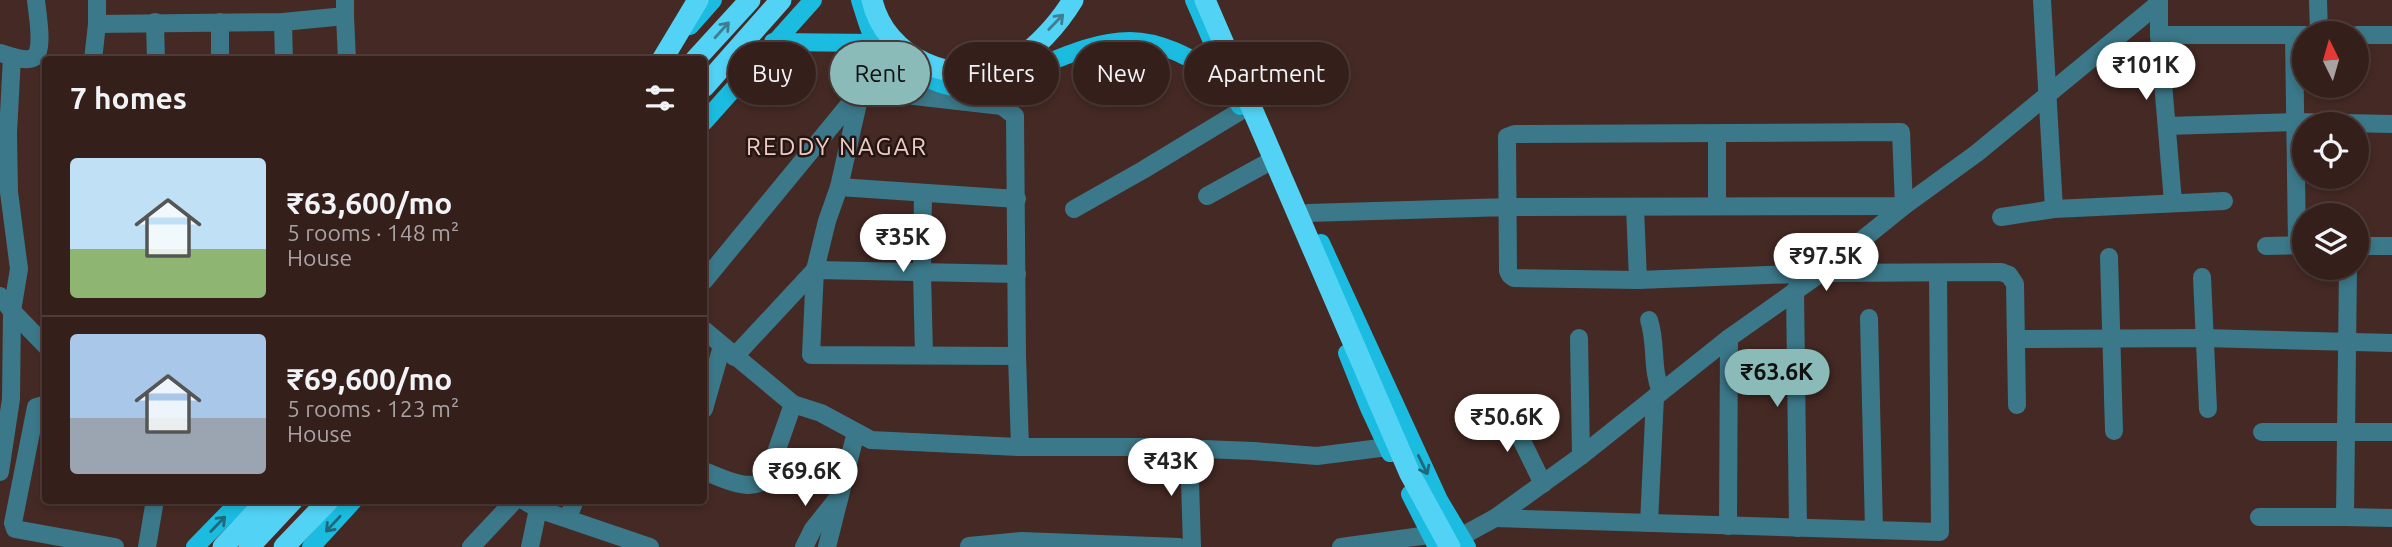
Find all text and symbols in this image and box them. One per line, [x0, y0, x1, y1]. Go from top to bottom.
one-way arrow [1047, 14, 1064, 31]
one-way arrow [714, 21, 730, 39]
north arrow [2292, 21, 2370, 98]
map controls [2292, 21, 2369, 280]
chip: Buy [728, 42, 816, 105]
chip: Rent [830, 42, 930, 105]
chip: Filters [944, 42, 1059, 105]
chip: New [1073, 42, 1170, 105]
chip: Apartment [1184, 42, 1349, 105]
pin: ₹101K [2097, 42, 2195, 102]
text: ₹101K [2112, 52, 2180, 77]
icon: filters [641, 79, 679, 117]
text: 7 homes [70, 81, 187, 115]
button: locate [2292, 112, 2369, 189]
district label: REDDY NAGAR [746, 133, 928, 160]
icon: home [126, 186, 210, 270]
text: ₹63,600/mo [287, 186, 452, 220]
button: layers [2292, 203, 2369, 280]
pin: ₹35K [862, 215, 944, 274]
text: 5 rooms · 148 m² [287, 220, 459, 245]
text: ₹35K [876, 224, 930, 249]
pin: ₹97.5K [1769, 233, 1883, 293]
text: ₹97.5K [1790, 243, 1862, 268]
text: House [287, 245, 352, 270]
pin: ₹63.6K [1720, 350, 1834, 409]
text: ₹63.6K [1741, 359, 1813, 384]
icon: home [126, 362, 210, 446]
text: ₹69,600/mo [287, 362, 452, 396]
pin: ₹50.6K [1450, 394, 1564, 454]
text: 5 rooms · 123 m² [287, 396, 459, 421]
text: ₹50.6K [1471, 404, 1543, 429]
text: House [287, 421, 352, 446]
pin: ₹43K [1130, 438, 1212, 498]
pin: ₹69.6K [748, 448, 862, 508]
text: ₹43K [1144, 448, 1198, 473]
one-way arrow [1416, 454, 1430, 475]
text: ₹69.6K [769, 458, 841, 483]
one-way arrow [325, 515, 341, 533]
one-way arrow [209, 516, 226, 533]

